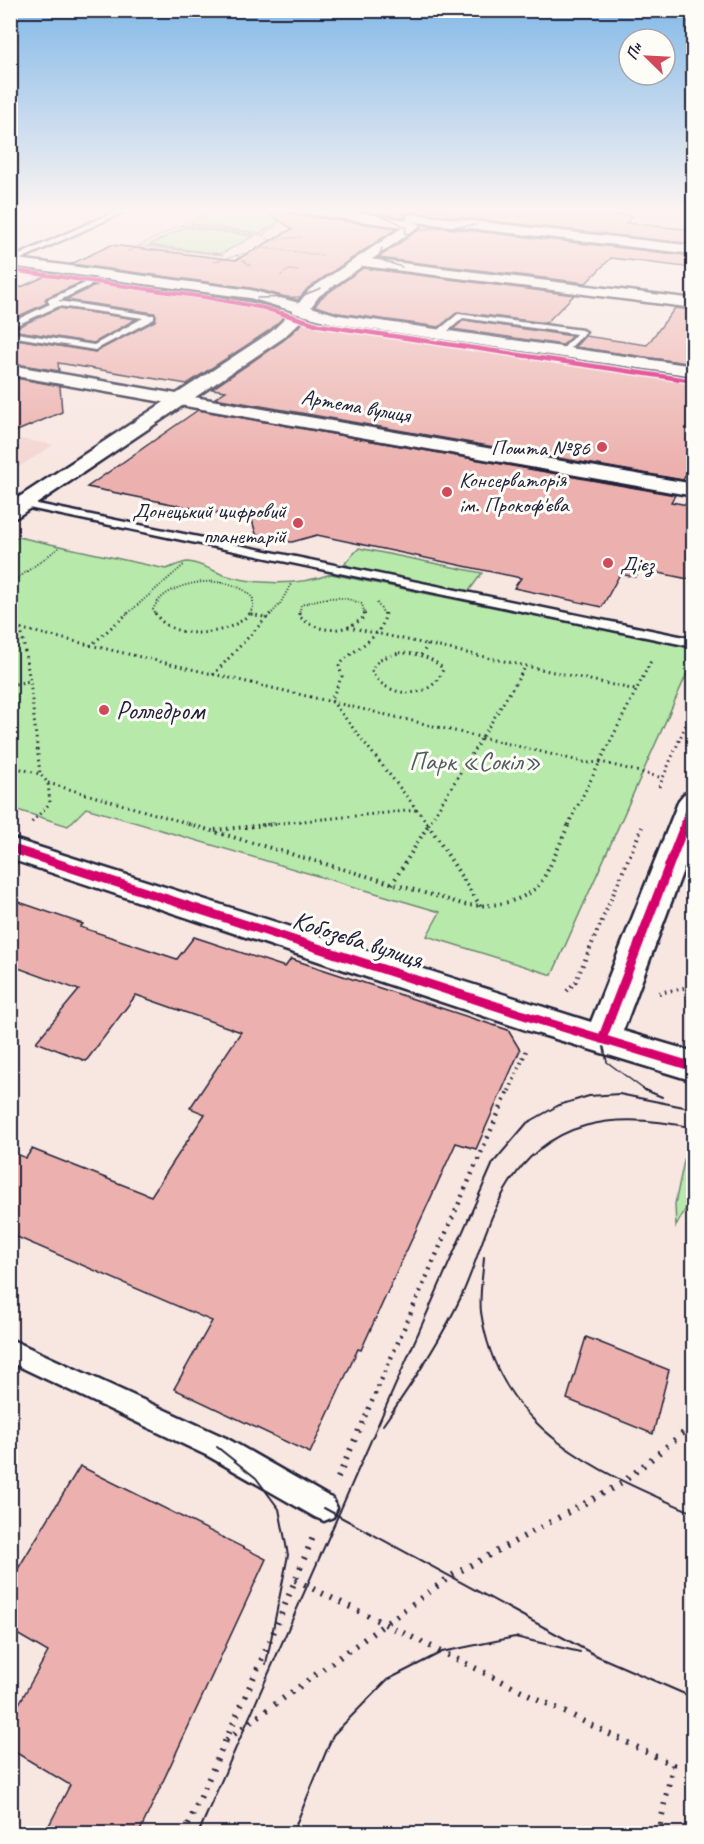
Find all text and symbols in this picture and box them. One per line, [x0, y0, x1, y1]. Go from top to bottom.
north arrow [617, 27, 677, 87]
text: Пн [622, 39, 647, 63]
street label: Артема вулиця [299, 383, 415, 430]
place label: Пошта №86 [491, 434, 591, 462]
marker: Пошта №86 [595, 440, 609, 454]
place label: Консерваторія ім. Прокоф'єва [459, 466, 570, 519]
marker: Консерваторія ім. Прокоф'єва [440, 485, 454, 499]
place label: Донецький цифровий планетарій [132, 497, 288, 550]
marker: Донецький цифровий планетарій [291, 516, 305, 530]
place label: Дієз [620, 550, 655, 578]
marker: Дієз [601, 556, 615, 570]
place label: Ролледром [116, 694, 206, 727]
marker: Ролледром [97, 703, 111, 717]
park label: Парк «Сокіл» [409, 745, 541, 778]
street label: Кобозєва вулиця [289, 903, 428, 976]

